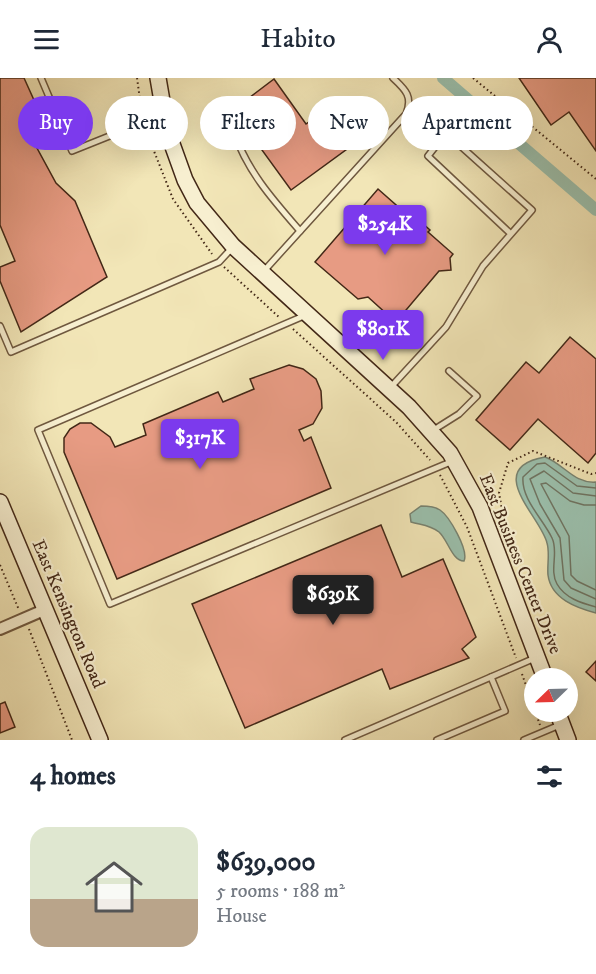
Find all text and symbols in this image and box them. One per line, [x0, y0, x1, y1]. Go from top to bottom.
text: Habito [260, 22, 336, 56]
icon: menu [30, 23, 63, 56]
icon: person [533, 23, 566, 56]
chip: Buy [18, 96, 93, 150]
chip: Rent [105, 96, 188, 150]
chip: Filters [200, 96, 296, 150]
chip: New [308, 96, 389, 150]
chip: Apartment [401, 96, 533, 150]
pin: $254K [343, 205, 427, 256]
text: $254K [357, 212, 413, 237]
pin: $801K [341, 310, 425, 361]
text: $801K [357, 317, 410, 342]
pin: $317K [158, 419, 242, 470]
text: $317K [175, 426, 225, 451]
street label: East Business Center Drive [474, 471, 566, 657]
street label: East Kensington Road [27, 536, 109, 692]
pin: $639K [291, 575, 375, 626]
text: $639K [307, 582, 359, 607]
north arrow [524, 668, 578, 722]
map controls [524, 668, 578, 722]
text: 4 homes [30, 760, 116, 793]
icon: filters [533, 760, 566, 793]
text: $639,000 [216, 846, 315, 879]
icon: home [78, 851, 150, 923]
text: 5 rooms · 188 m² [216, 879, 345, 904]
text: House [216, 904, 267, 929]

